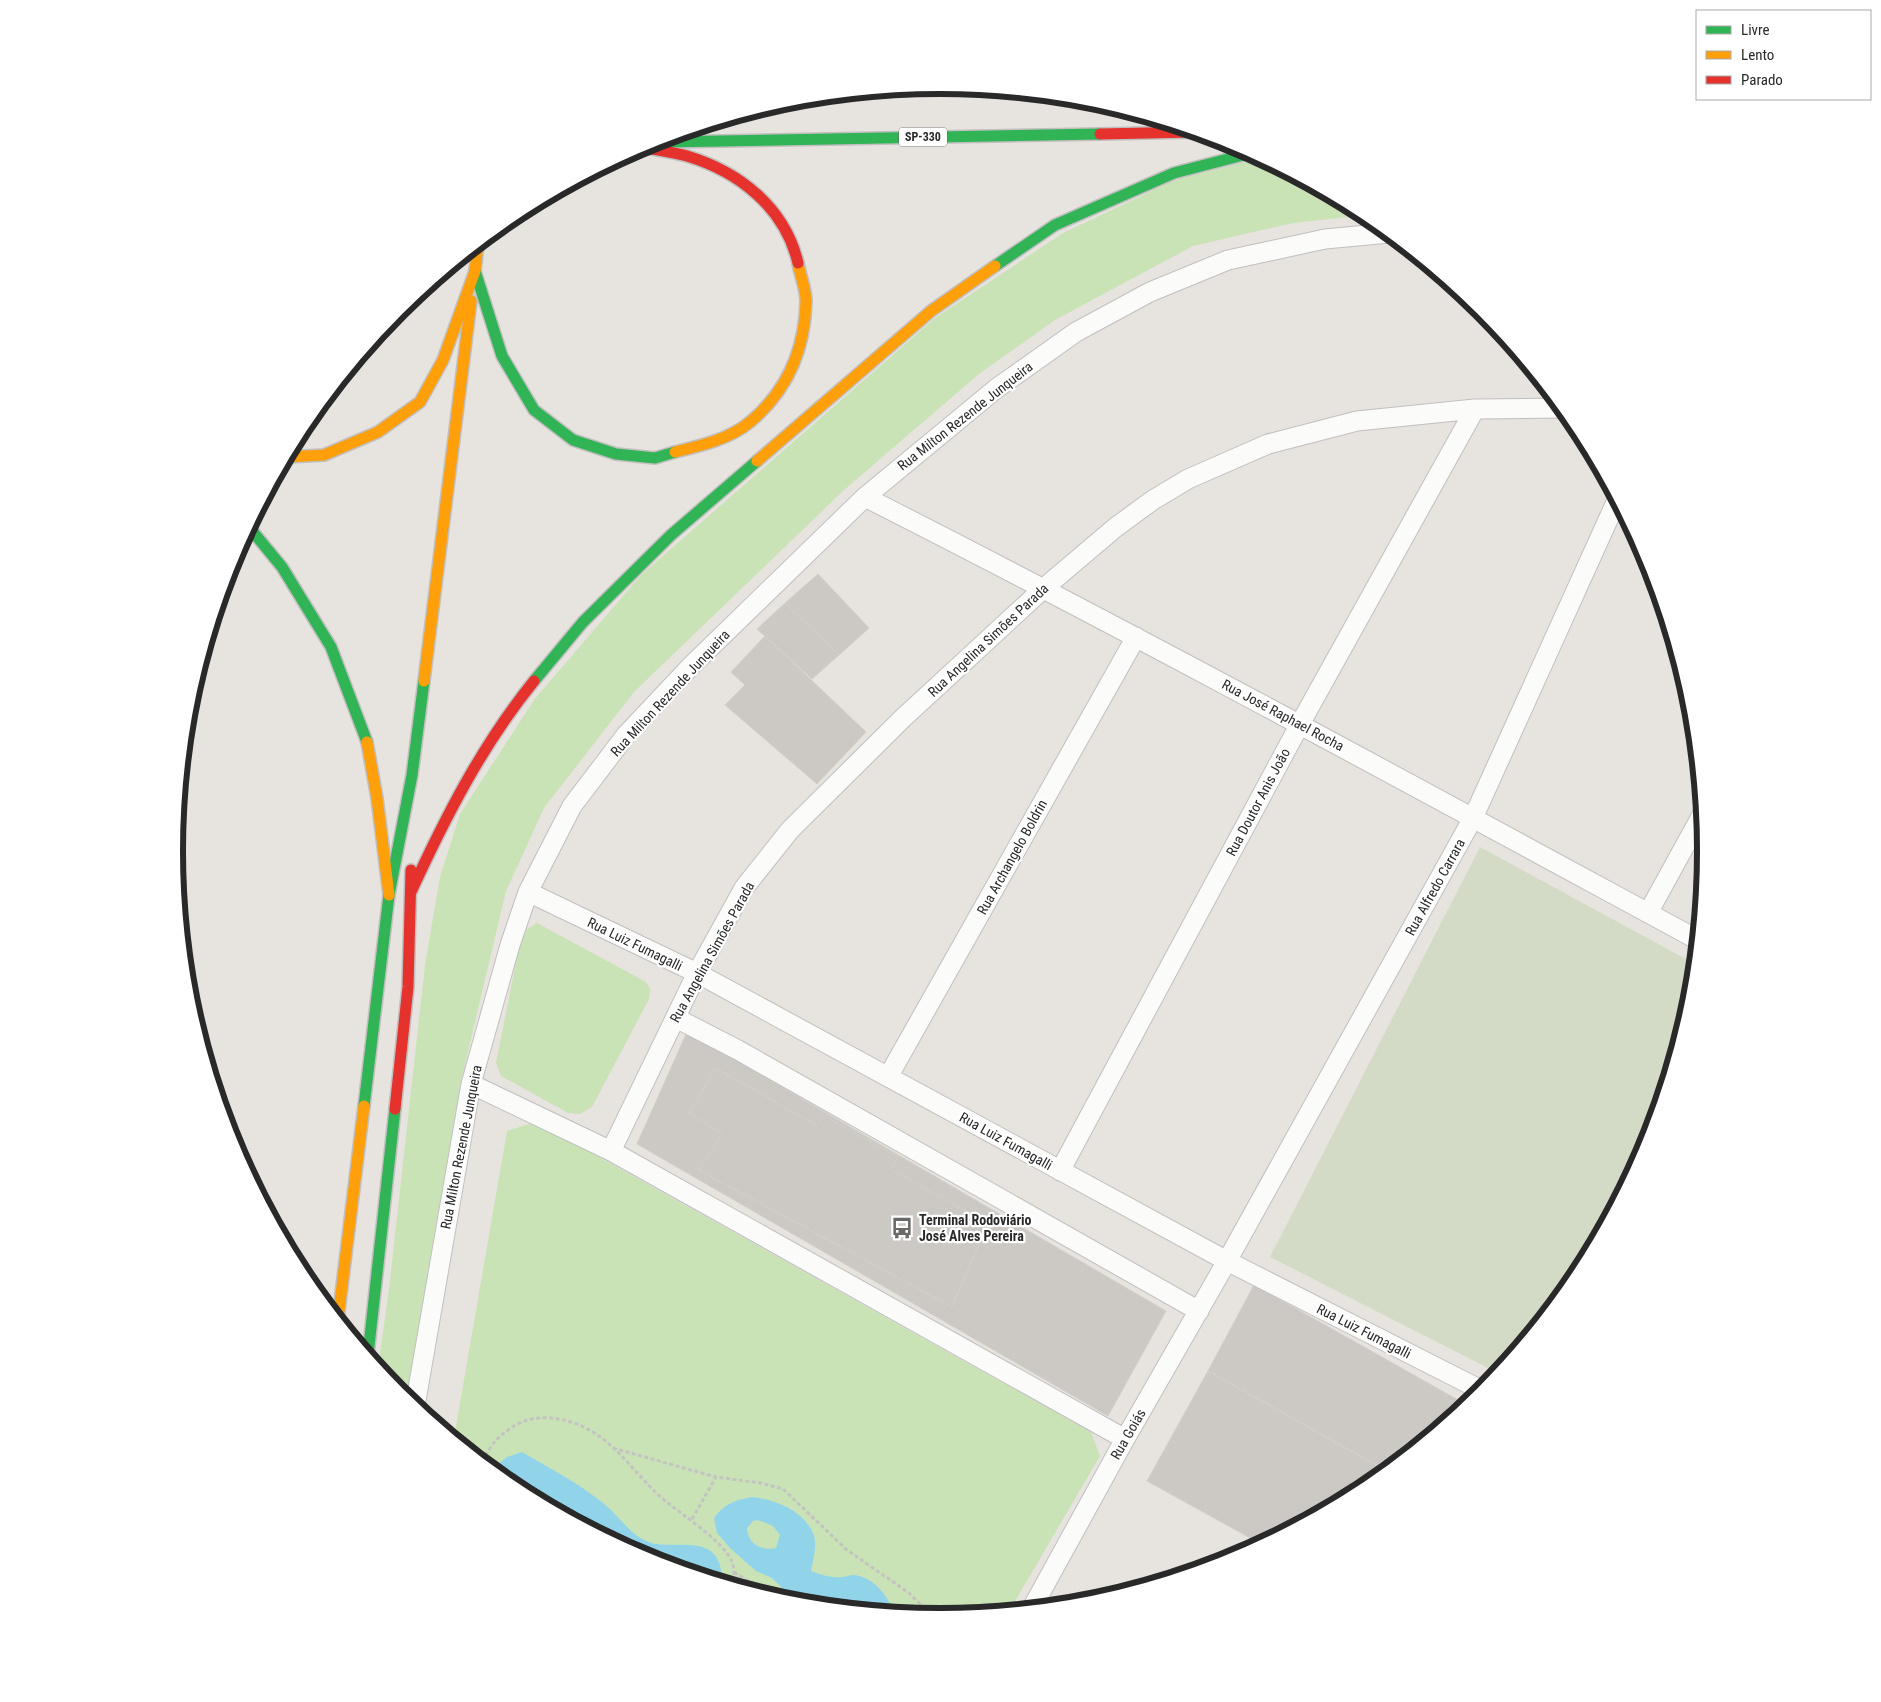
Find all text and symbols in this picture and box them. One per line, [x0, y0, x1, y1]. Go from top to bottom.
legend [1696, 10, 1871, 100]
text: Livre [1741, 21, 1769, 39]
text: Lento [1741, 46, 1774, 64]
text: Parado [1741, 71, 1783, 89]
road number: SP-330 [899, 128, 947, 146]
street label: Rua Milton Rezende Junqueira [894, 358, 1036, 474]
street label: Rua Angelina Simões Parada [925, 580, 1051, 700]
street label: Rua Milton Rezende Junqueira [607, 627, 733, 759]
street label: Rua José Raphael Rocha [1219, 676, 1347, 754]
street label: Rua Doutor Anis João [1223, 745, 1293, 859]
street label: Rua Archangelo Boldrin [974, 797, 1050, 917]
street label: Rua Alfredo Carrara [1402, 836, 1468, 938]
street label: Rua Angelina Simões Parada [667, 879, 757, 1025]
street label: Rua Luiz Fumagalli [585, 914, 685, 974]
street label: Rua Milton Rezende Junqueira [437, 1064, 485, 1230]
street label: Rua Luiz Fumagalli [957, 1109, 1055, 1173]
place label: Terminal Rodoviário José Alves Pereira [919, 1212, 1032, 1244]
bus stop icon: Terminal Rodoviário José Alves Pereira [889, 1215, 915, 1241]
street label: Rua Luiz Fumagalli [1314, 1300, 1414, 1362]
street label: Rua Goiás [1107, 1406, 1149, 1462]

